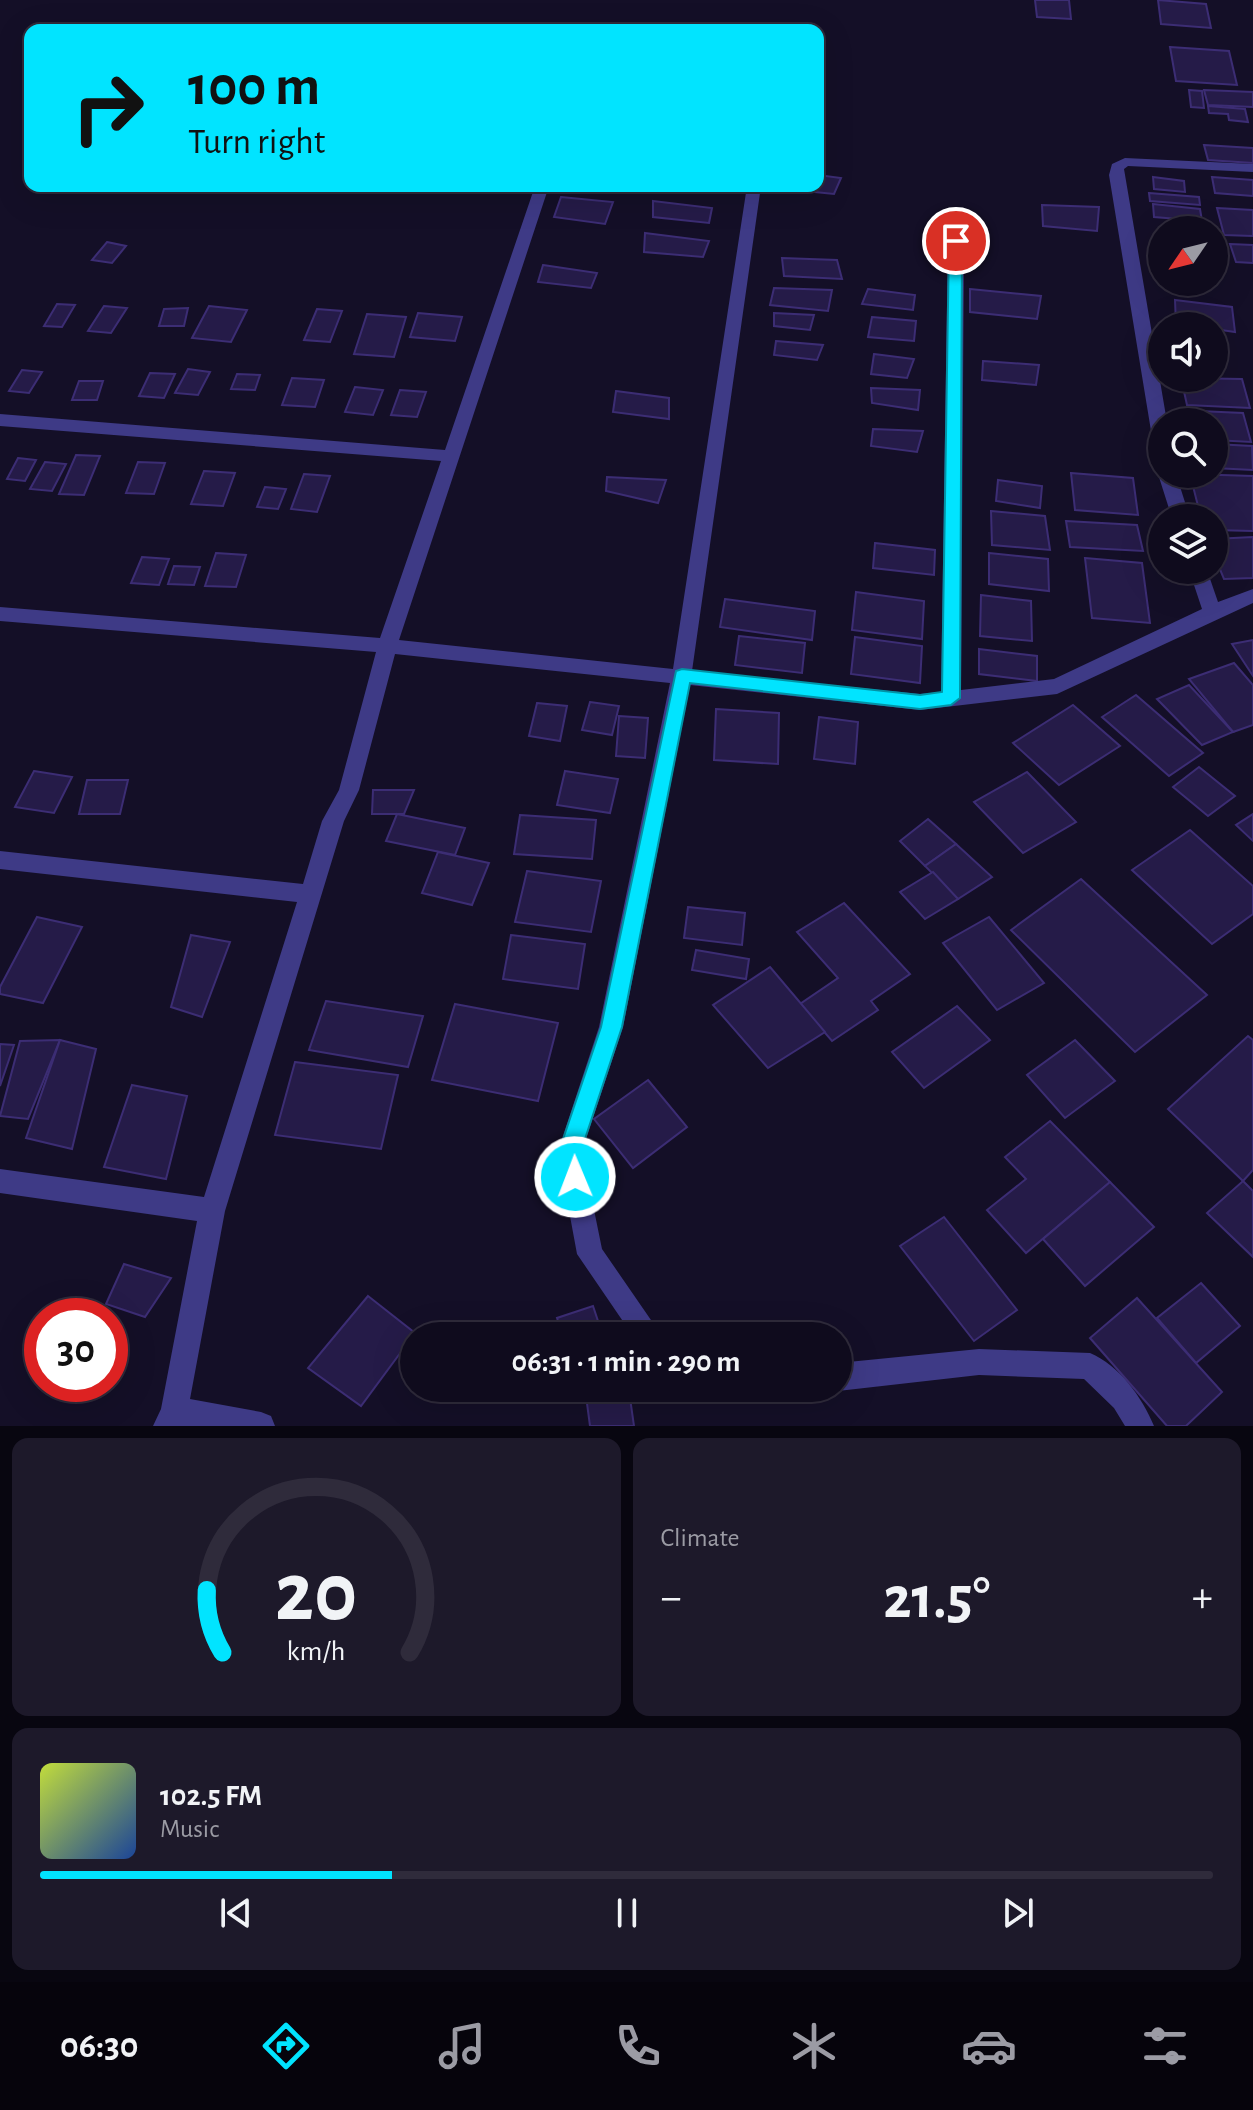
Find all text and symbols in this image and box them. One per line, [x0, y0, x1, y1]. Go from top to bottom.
icon: right [56, 56, 160, 160]
text: 100 m [188, 59, 320, 115]
text: Turn right [188, 124, 325, 160]
pin [922, 207, 990, 275]
north arrow [1148, 216, 1228, 296]
map controls [1148, 216, 1228, 584]
icon: arrive [934, 219, 978, 263]
button: sound [1148, 312, 1228, 392]
button: search [1148, 408, 1228, 488]
button: layers [1148, 504, 1228, 584]
position arrow [533, 1135, 617, 1219]
speed limit sign: 30 [24, 1298, 128, 1402]
text: 06:31 · 1 min · 290 m [512, 1347, 740, 1377]
text: Climate [661, 1525, 739, 1551]
text: 20 [275, 1552, 358, 1636]
text: 21.5° [883, 1569, 990, 1629]
text: − [661, 1576, 682, 1620]
text: + [1192, 1576, 1213, 1620]
text: km/h [287, 1637, 346, 1666]
text: 102.5 FM [160, 1781, 262, 1811]
text: Music [160, 1816, 219, 1842]
icon: previous [214, 1891, 258, 1935]
icon: pause [605, 1891, 649, 1935]
icon: next [996, 1891, 1040, 1935]
icon: directions [258, 2018, 314, 2074]
icon: music [434, 2018, 490, 2074]
icon: phone [610, 2018, 666, 2074]
icon: climate [786, 2018, 842, 2074]
icon: car [961, 2018, 1017, 2074]
icon: filters [1137, 2018, 1193, 2074]
text: 06:30 [60, 2028, 139, 2064]

